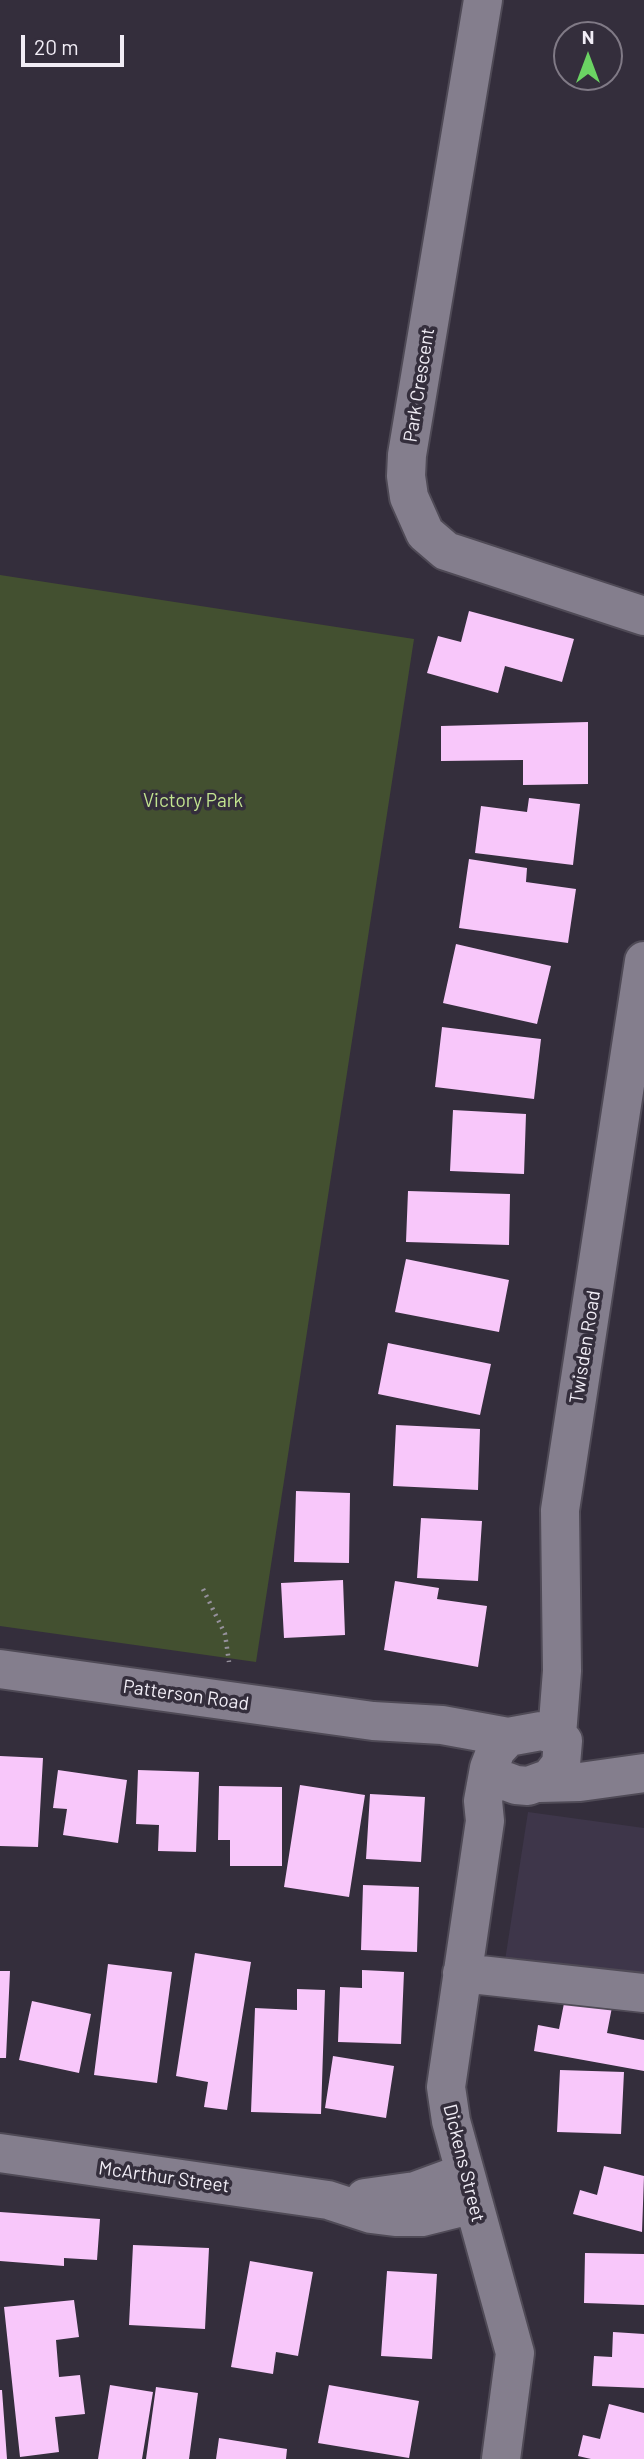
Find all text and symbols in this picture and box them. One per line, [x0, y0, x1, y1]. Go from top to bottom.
scale bar [24, 21, 128, 65]
north arrow [553, 21, 623, 91]
text: N [582, 25, 594, 48]
text: 20 m [34, 34, 79, 59]
street label: Park Crescent [399, 326, 439, 444]
park label: Victory Park [143, 790, 243, 812]
street label: Twisden Road [565, 1289, 605, 1405]
street label: Patterson Road [122, 1675, 250, 1715]
street label: Dickens Street [438, 2102, 490, 2224]
street label: McArthur Street [97, 2157, 231, 2197]

